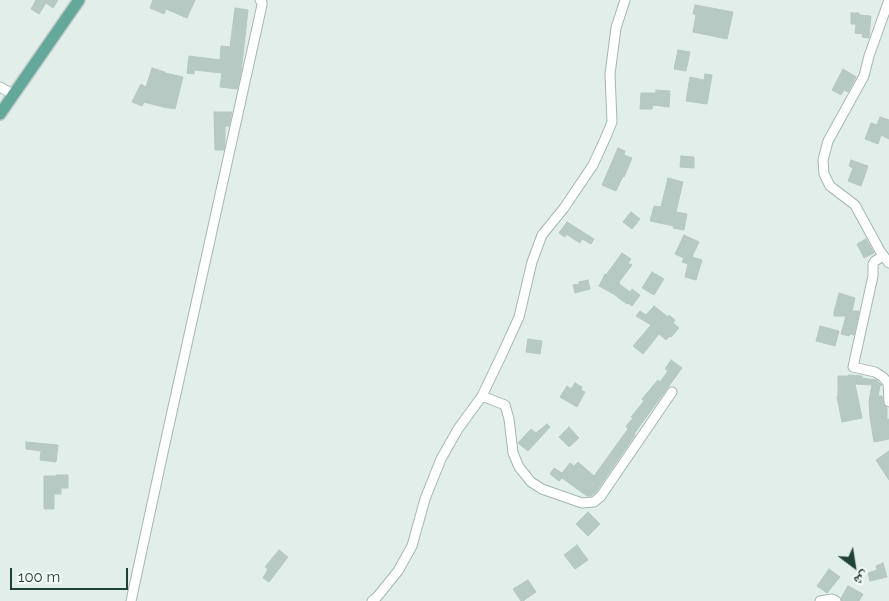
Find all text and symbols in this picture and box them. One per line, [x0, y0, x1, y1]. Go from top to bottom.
north arrow [829, 541, 879, 591]
scale bar [12, 558, 130, 590]
text: 100 m [18, 568, 60, 586]
text: ش [851, 568, 872, 590]

